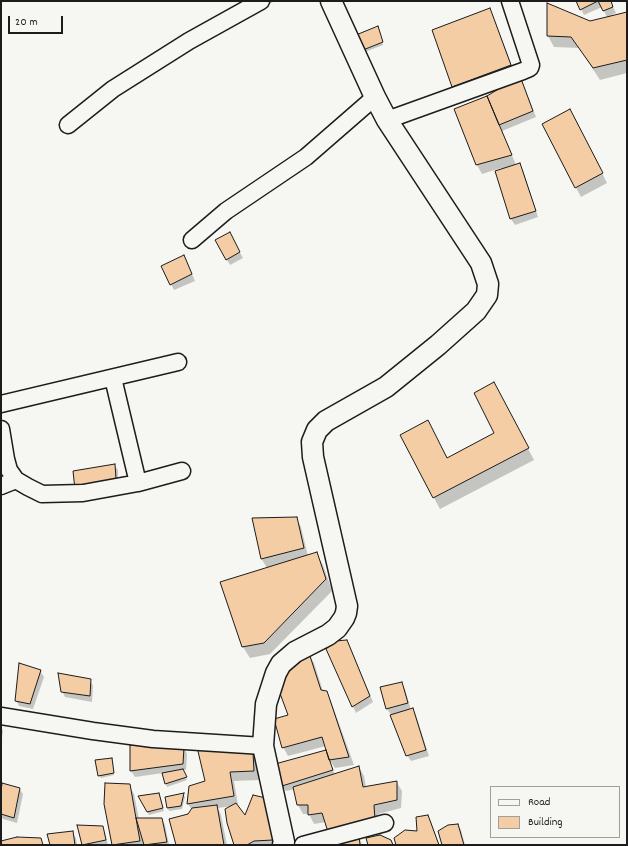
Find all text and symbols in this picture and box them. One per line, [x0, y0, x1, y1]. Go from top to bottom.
scale bar [10, 8, 65, 34]
text: 20 m [15, 14, 38, 31]
legend [490, 786, 620, 838]
text: Road [528, 794, 550, 811]
text: Building [528, 814, 563, 831]

